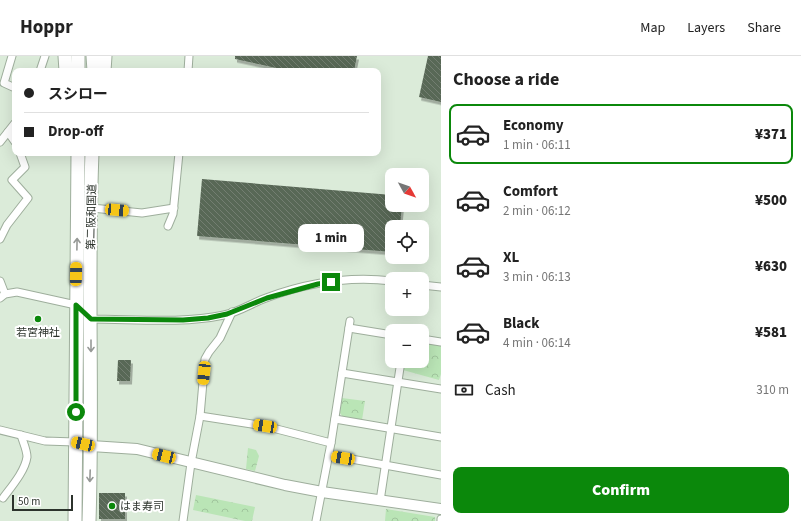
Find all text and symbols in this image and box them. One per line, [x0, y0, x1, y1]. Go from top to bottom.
text: Hoppr [20, 14, 73, 41]
text: Map [640, 18, 665, 38]
text: Layers [687, 18, 725, 38]
text: Share [747, 18, 781, 38]
text: Choose a ride [453, 67, 559, 92]
text: スシロー [48, 84, 108, 105]
text: Economy [503, 115, 564, 136]
icon: car [455, 116, 491, 152]
text: Drop-off [48, 121, 103, 142]
text: ¥371 [755, 124, 787, 145]
text: 1 min · 06:11 [503, 136, 571, 154]
north arrow [385, 168, 429, 212]
map controls [385, 168, 429, 368]
text: Comfort [503, 181, 558, 202]
icon: car [455, 182, 491, 218]
street label: 第二阪和国道 [83, 184, 100, 250]
text: ¥500 [755, 190, 787, 211]
text: 2 min · 06:12 [503, 202, 571, 220]
car [105, 203, 129, 217]
button: locate [385, 220, 429, 264]
callout: 1 min [298, 224, 364, 252]
text: 1 min [315, 229, 347, 247]
one-way arrow [73, 238, 81, 251]
text: XL [503, 247, 519, 268]
icon: car [455, 248, 491, 284]
text: ¥630 [755, 256, 787, 277]
car [70, 262, 82, 286]
text: 3 min · 06:13 [503, 268, 571, 286]
button: + [385, 272, 429, 316]
route end [322, 273, 340, 291]
text: Black [503, 313, 540, 334]
marker: 若宮神社 [33, 314, 43, 324]
icon: car [455, 314, 491, 350]
text: ¥581 [755, 322, 787, 343]
button: − [385, 324, 429, 368]
place label: 若宮神社 [16, 325, 60, 340]
text: 4 min · 06:14 [503, 334, 571, 352]
one-way arrow [87, 339, 95, 352]
car [197, 360, 211, 386]
icon: cash [453, 379, 475, 401]
text: Cash [485, 380, 516, 401]
text: 310 m [756, 381, 789, 399]
route start [67, 403, 85, 421]
car [252, 418, 278, 434]
car [70, 435, 96, 453]
car [151, 447, 177, 465]
car [330, 450, 356, 466]
button: Confirm [453, 467, 789, 513]
one-way arrow [87, 469, 94, 482]
scale bar [12, 493, 73, 512]
text: 50 m [18, 494, 40, 509]
place label: はま寿司 [120, 499, 164, 514]
marker: はま寿司 [107, 501, 117, 511]

